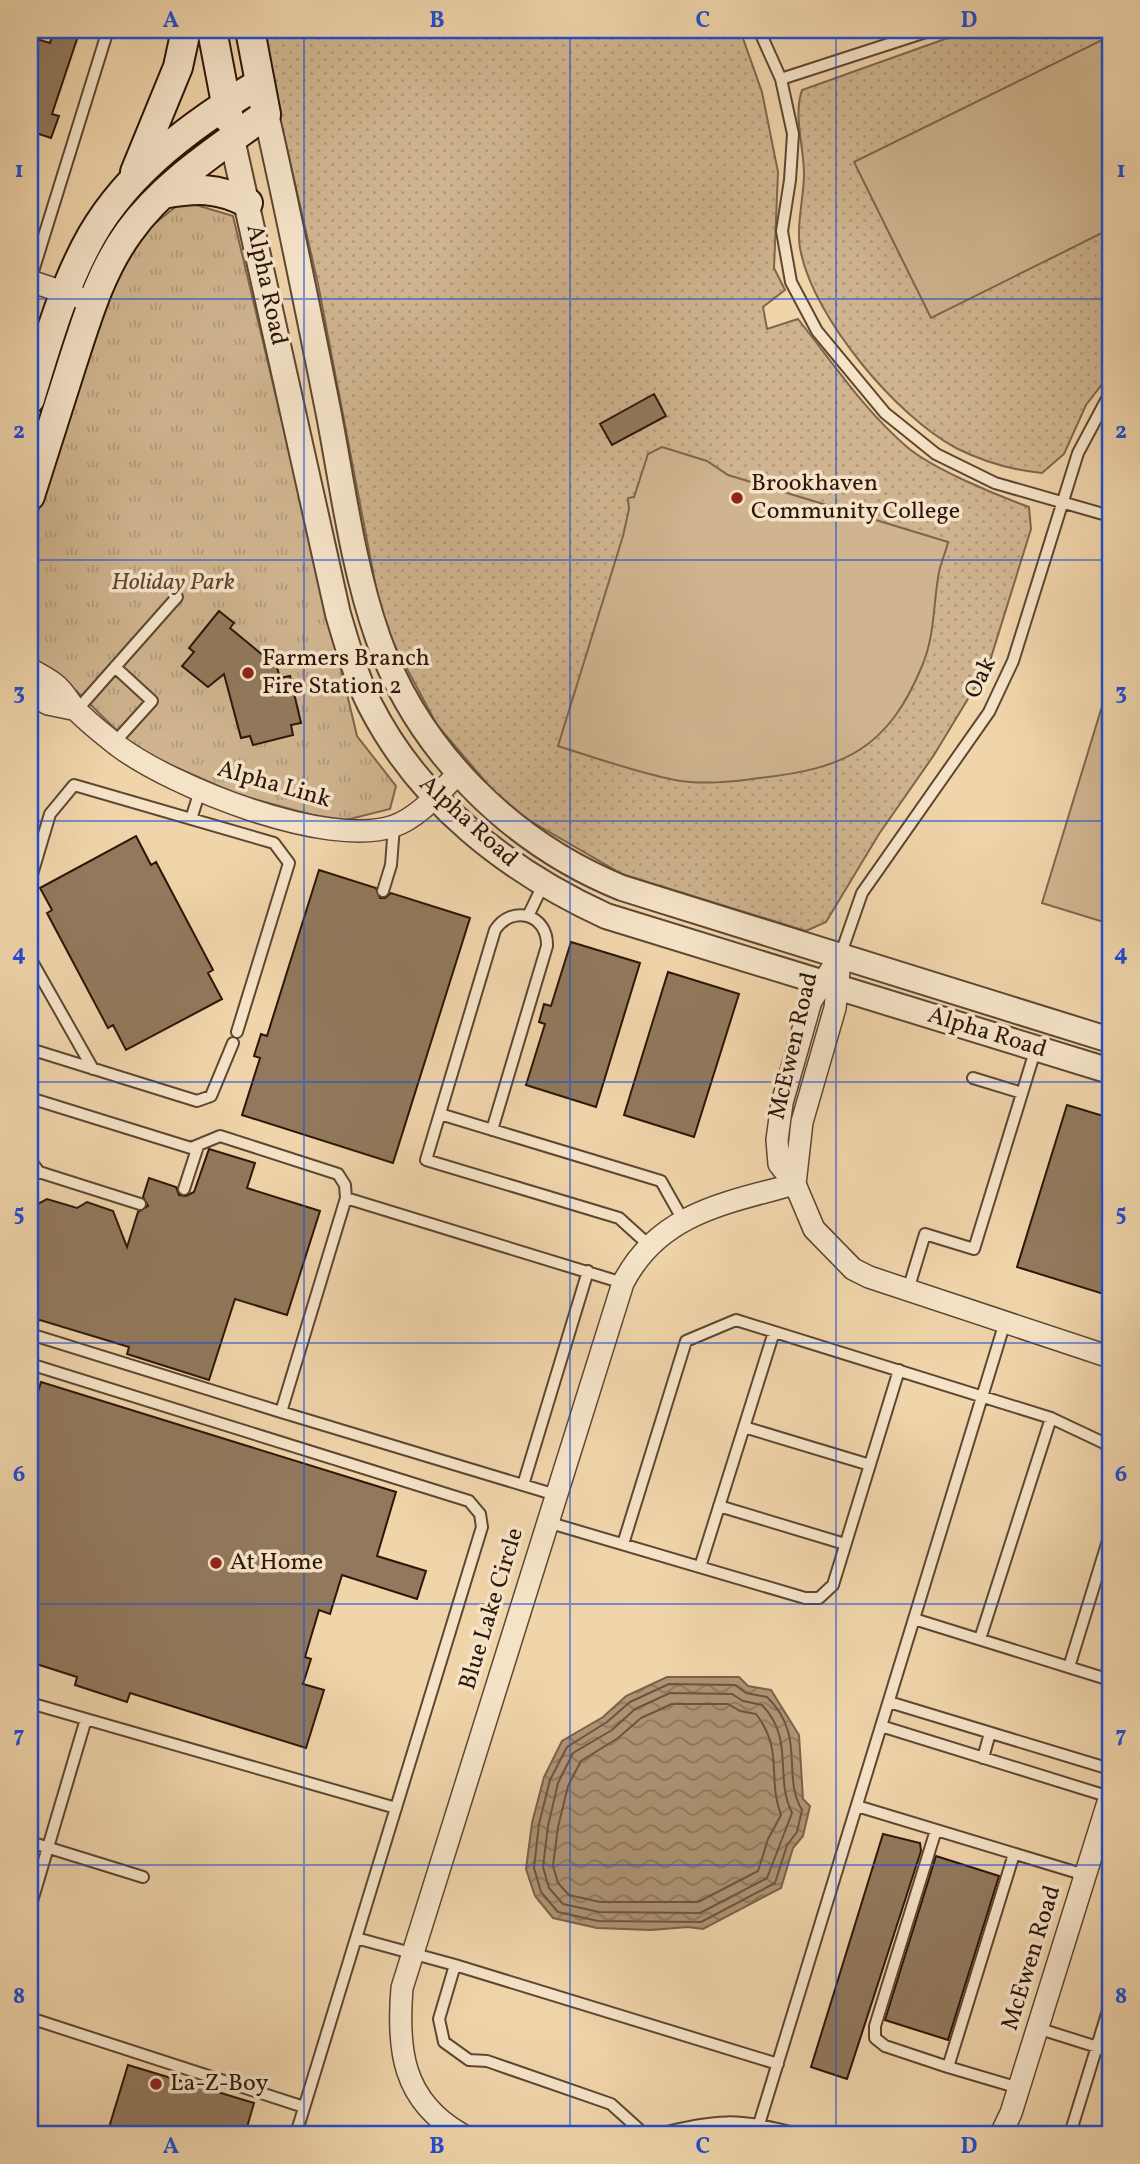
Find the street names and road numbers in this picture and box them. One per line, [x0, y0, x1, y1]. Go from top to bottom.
street label: Alpha Road [237, 221, 295, 349]
street label: Oak [957, 652, 1005, 704]
street label: Alpha Link [213, 753, 335, 817]
street label: Alpha Road [411, 768, 525, 876]
street label: McEwen Road [761, 969, 827, 1123]
street label: Alpha Road [923, 999, 1051, 1067]
street label: Blue Lake Circle [451, 1524, 533, 1694]
street label: McEwen Road [994, 1881, 1070, 2035]

